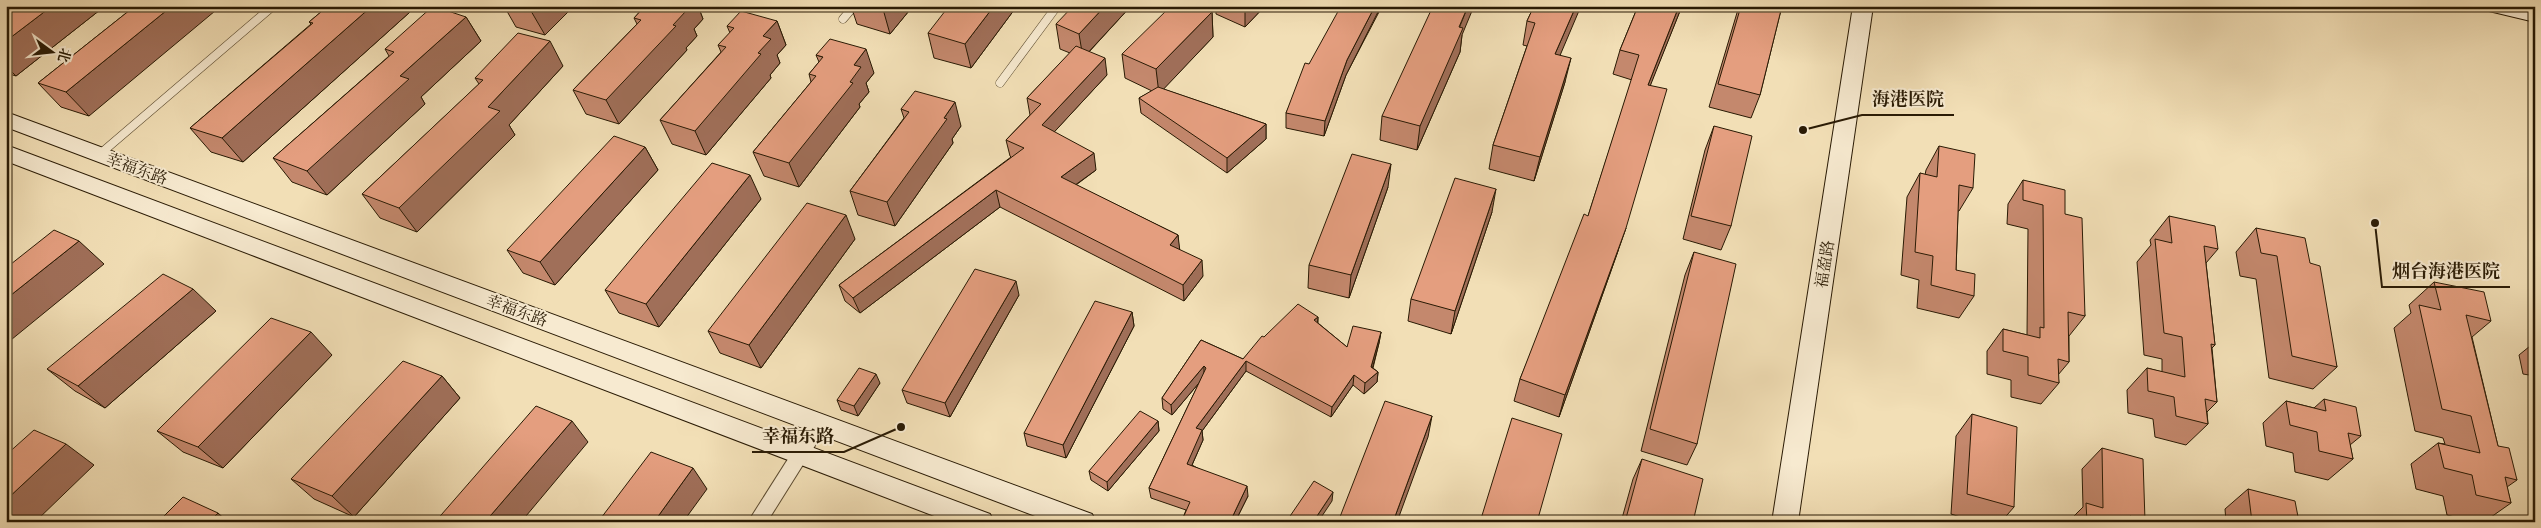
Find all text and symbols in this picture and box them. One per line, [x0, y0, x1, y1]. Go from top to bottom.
north arrow [28, 28, 78, 78]
text: 北 [53, 46, 76, 65]
callout: 海港医院 [1862, 82, 1954, 115]
text: 海港医院 [1872, 85, 1944, 112]
street label: 幸福东路 [103, 146, 171, 190]
street label: 福盈路 [1808, 238, 1840, 290]
callout: 烟台海港医院 [2382, 254, 2510, 287]
text: 烟台海港医院 [2392, 257, 2500, 284]
street label: 幸福东路 [483, 288, 551, 332]
callout: 幸福东路 [752, 419, 844, 452]
text: 幸福东路 [762, 422, 834, 449]

